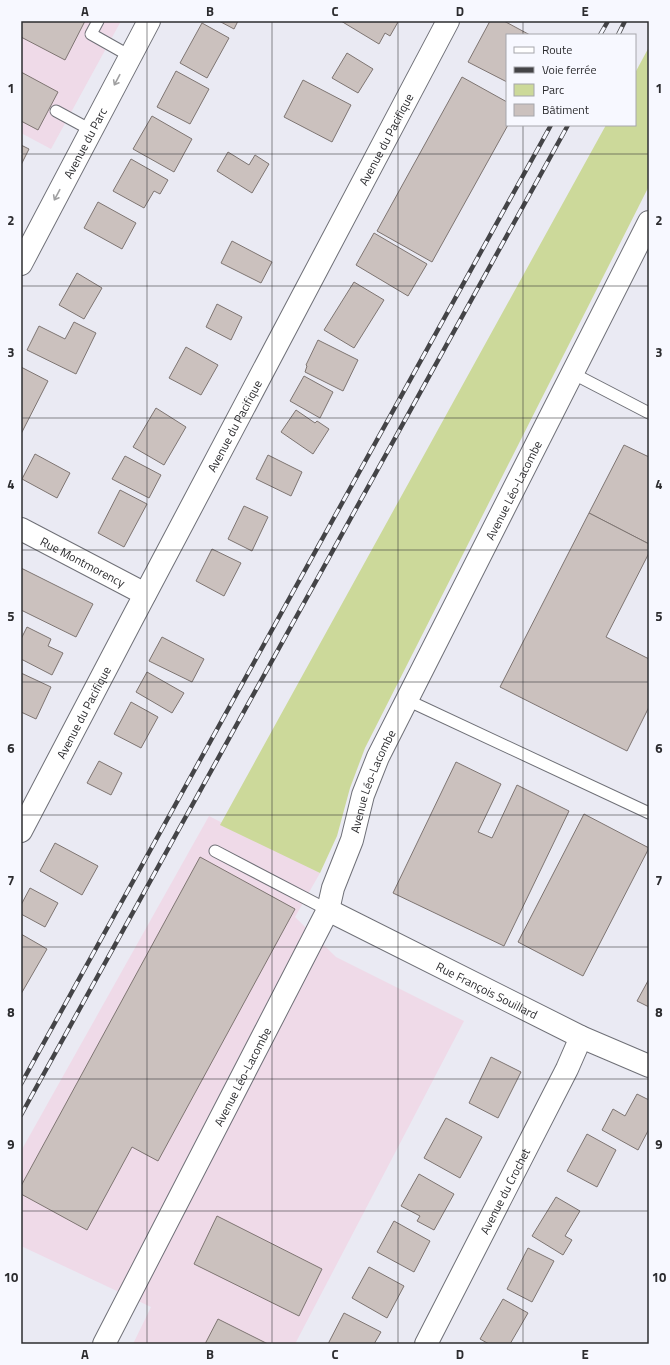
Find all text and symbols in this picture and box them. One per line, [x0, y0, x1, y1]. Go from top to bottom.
text: A [81, 1, 89, 21]
text: B [206, 1, 214, 21]
text: C [331, 1, 339, 21]
text: D [456, 1, 464, 21]
text: E [581, 1, 589, 21]
legend [506, 34, 636, 126]
text: Route [542, 40, 572, 59]
text: Voie ferrée [542, 60, 597, 79]
one-way arrow [113, 74, 121, 86]
text: 1 [7, 78, 15, 98]
text: 1 [655, 78, 663, 98]
text: Parc [542, 80, 564, 99]
street label: Avenue du Pacifique [353, 90, 418, 189]
text: Bâtiment [542, 100, 590, 119]
street label: Avenue du Parc [58, 104, 111, 182]
one-way arrow [53, 189, 60, 201]
text: 2 [7, 210, 15, 230]
text: 2 [655, 210, 663, 230]
text: 3 [7, 342, 15, 362]
text: 3 [655, 342, 663, 362]
street label: Avenue du Pacifique [202, 376, 266, 475]
street label: Avenue Léo-Lacombe [480, 437, 546, 543]
text: 4 [7, 474, 15, 494]
text: 4 [655, 474, 663, 494]
street label: Rue Montmorency [37, 531, 129, 592]
text: 5 [7, 606, 15, 626]
text: 5 [655, 606, 663, 626]
street label: Avenue du Pacifique [51, 663, 115, 762]
street label: Avenue Léo-Lacombe [345, 726, 400, 835]
text: 6 [7, 738, 15, 758]
text: 6 [655, 738, 663, 758]
text: 7 [7, 870, 15, 890]
text: 7 [655, 870, 663, 890]
street label: Rue François Souillard [433, 956, 541, 1023]
text: 8 [7, 1002, 15, 1022]
text: 8 [655, 1002, 663, 1022]
street label: Avenue Léo-Lacombe [209, 1024, 276, 1129]
text: 9 [7, 1134, 15, 1154]
text: 9 [655, 1134, 663, 1154]
street label: Avenue du Crochet [474, 1144, 535, 1237]
text: 10 [4, 1267, 18, 1287]
text: 10 [652, 1267, 666, 1287]
text: A [81, 1344, 89, 1364]
text: B [206, 1344, 214, 1364]
text: C [331, 1344, 339, 1364]
text: D [456, 1344, 464, 1364]
text: E [581, 1344, 589, 1364]

